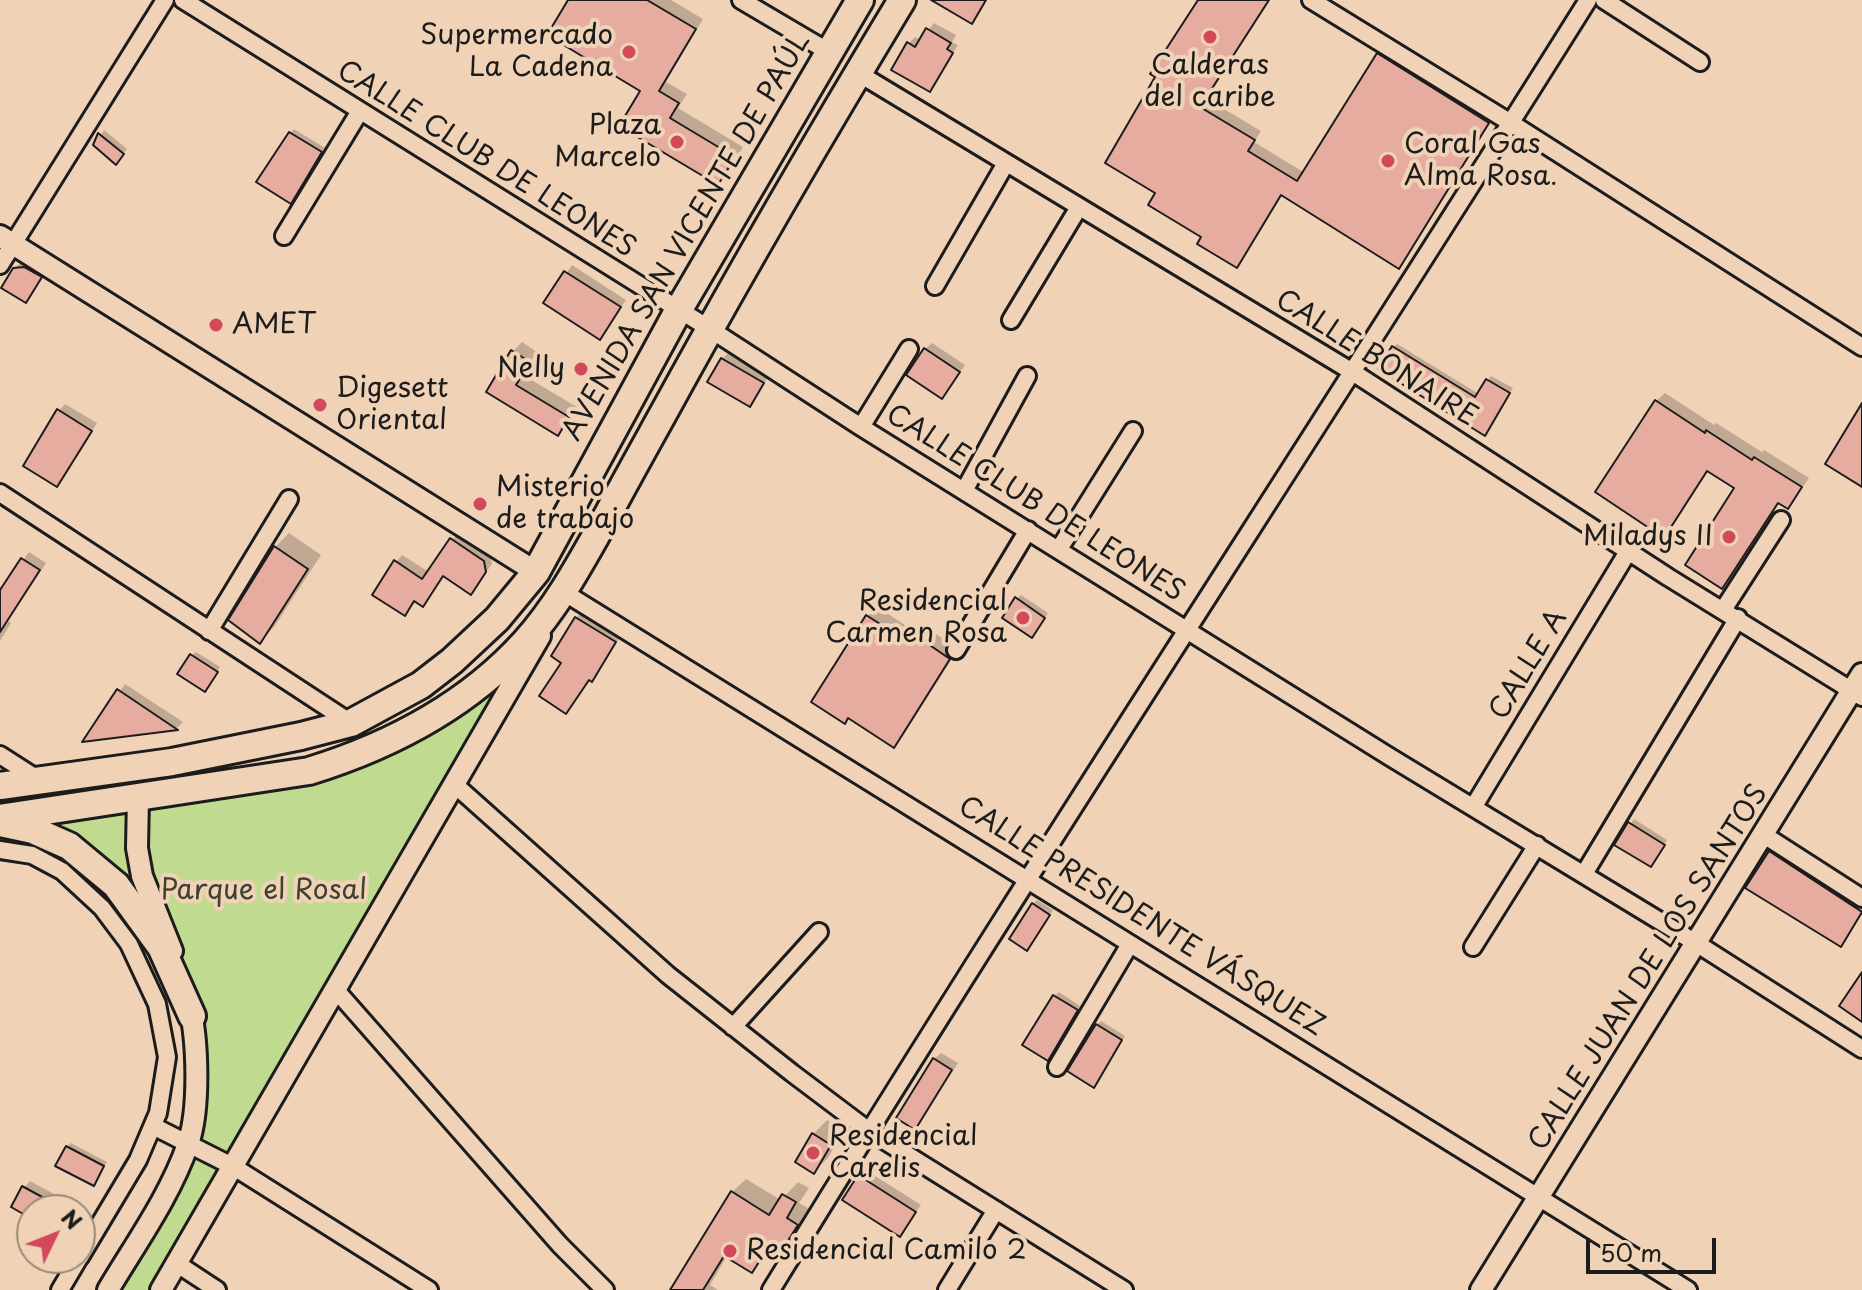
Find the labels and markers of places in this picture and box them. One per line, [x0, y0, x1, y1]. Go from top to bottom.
place label: Supermercado La Cadena [420, 19, 613, 85]
marker: Calderas del caribe [1201, 28, 1219, 46]
marker: Supermercado La Cadena [620, 43, 638, 61]
place label: Calderas del caribe [1144, 49, 1276, 115]
place label: Plaza Marcelo [554, 109, 661, 175]
place label: Coral Gas Alma Rosa. [1404, 128, 1558, 194]
marker: Plaza Marcelo [668, 133, 686, 151]
marker: Coral Gas Alma Rosa. [1379, 152, 1397, 170]
place label: AMET [232, 308, 316, 342]
marker: AMET [207, 316, 225, 334]
place label: Nelly [497, 352, 565, 386]
marker: Nelly [572, 360, 590, 378]
place label: Digesett Oriental [336, 372, 448, 438]
marker: Digesett Oriental [311, 396, 329, 414]
place label: Misterio de trabajo [496, 471, 634, 537]
marker: Misterio de trabajo [471, 495, 489, 513]
place label: Miladys II [1583, 520, 1713, 554]
marker: Miladys II [1720, 528, 1738, 546]
place label: Residencial Carmen Rosa [825, 585, 1007, 651]
marker: Residencial Carmen Rosa [1014, 609, 1032, 627]
place label: Residencial Carelis [829, 1120, 977, 1186]
marker: Residencial Carelis [804, 1144, 822, 1162]
place label: Residencial Camilo 2 [746, 1234, 1026, 1268]
marker: Residencial Camilo 2 [721, 1242, 739, 1260]

